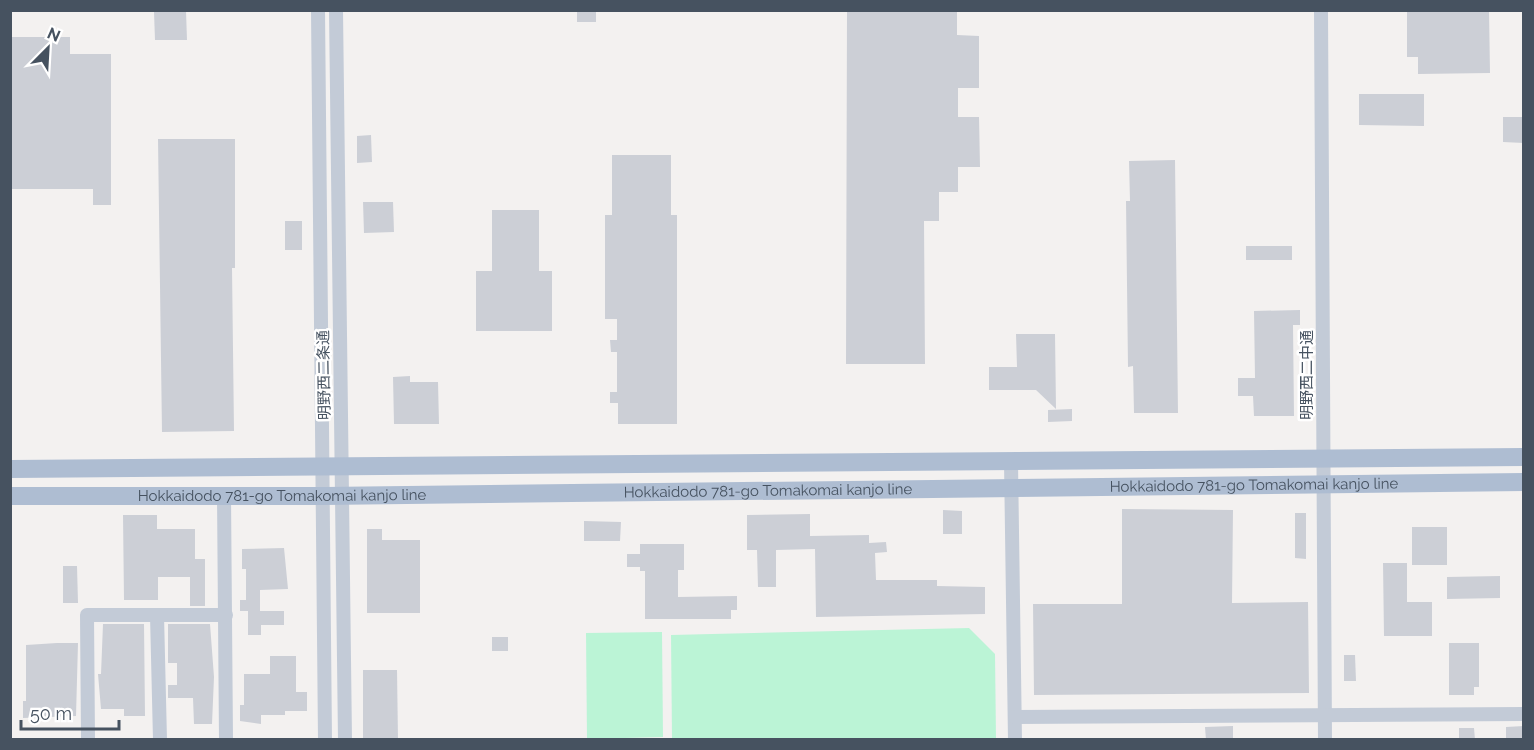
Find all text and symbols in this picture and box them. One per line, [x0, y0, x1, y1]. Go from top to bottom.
north arrow [18, 18, 78, 78]
text: N [44, 24, 63, 46]
street label: 明野西二条通 [314, 330, 334, 420]
street label: 明野西二中通 [1298, 330, 1316, 420]
street label: Hokkaidodo 781-go Tomakomai kanjo line [1109, 474, 1399, 496]
street label: Hokkaidodo 781-go Tomakomai kanjo line [624, 480, 913, 502]
street label: Hokkaidodo 781-go Tomakomai kanjo line [138, 486, 427, 505]
scale bar [21, 693, 118, 731]
text: 50 m [30, 703, 72, 724]

